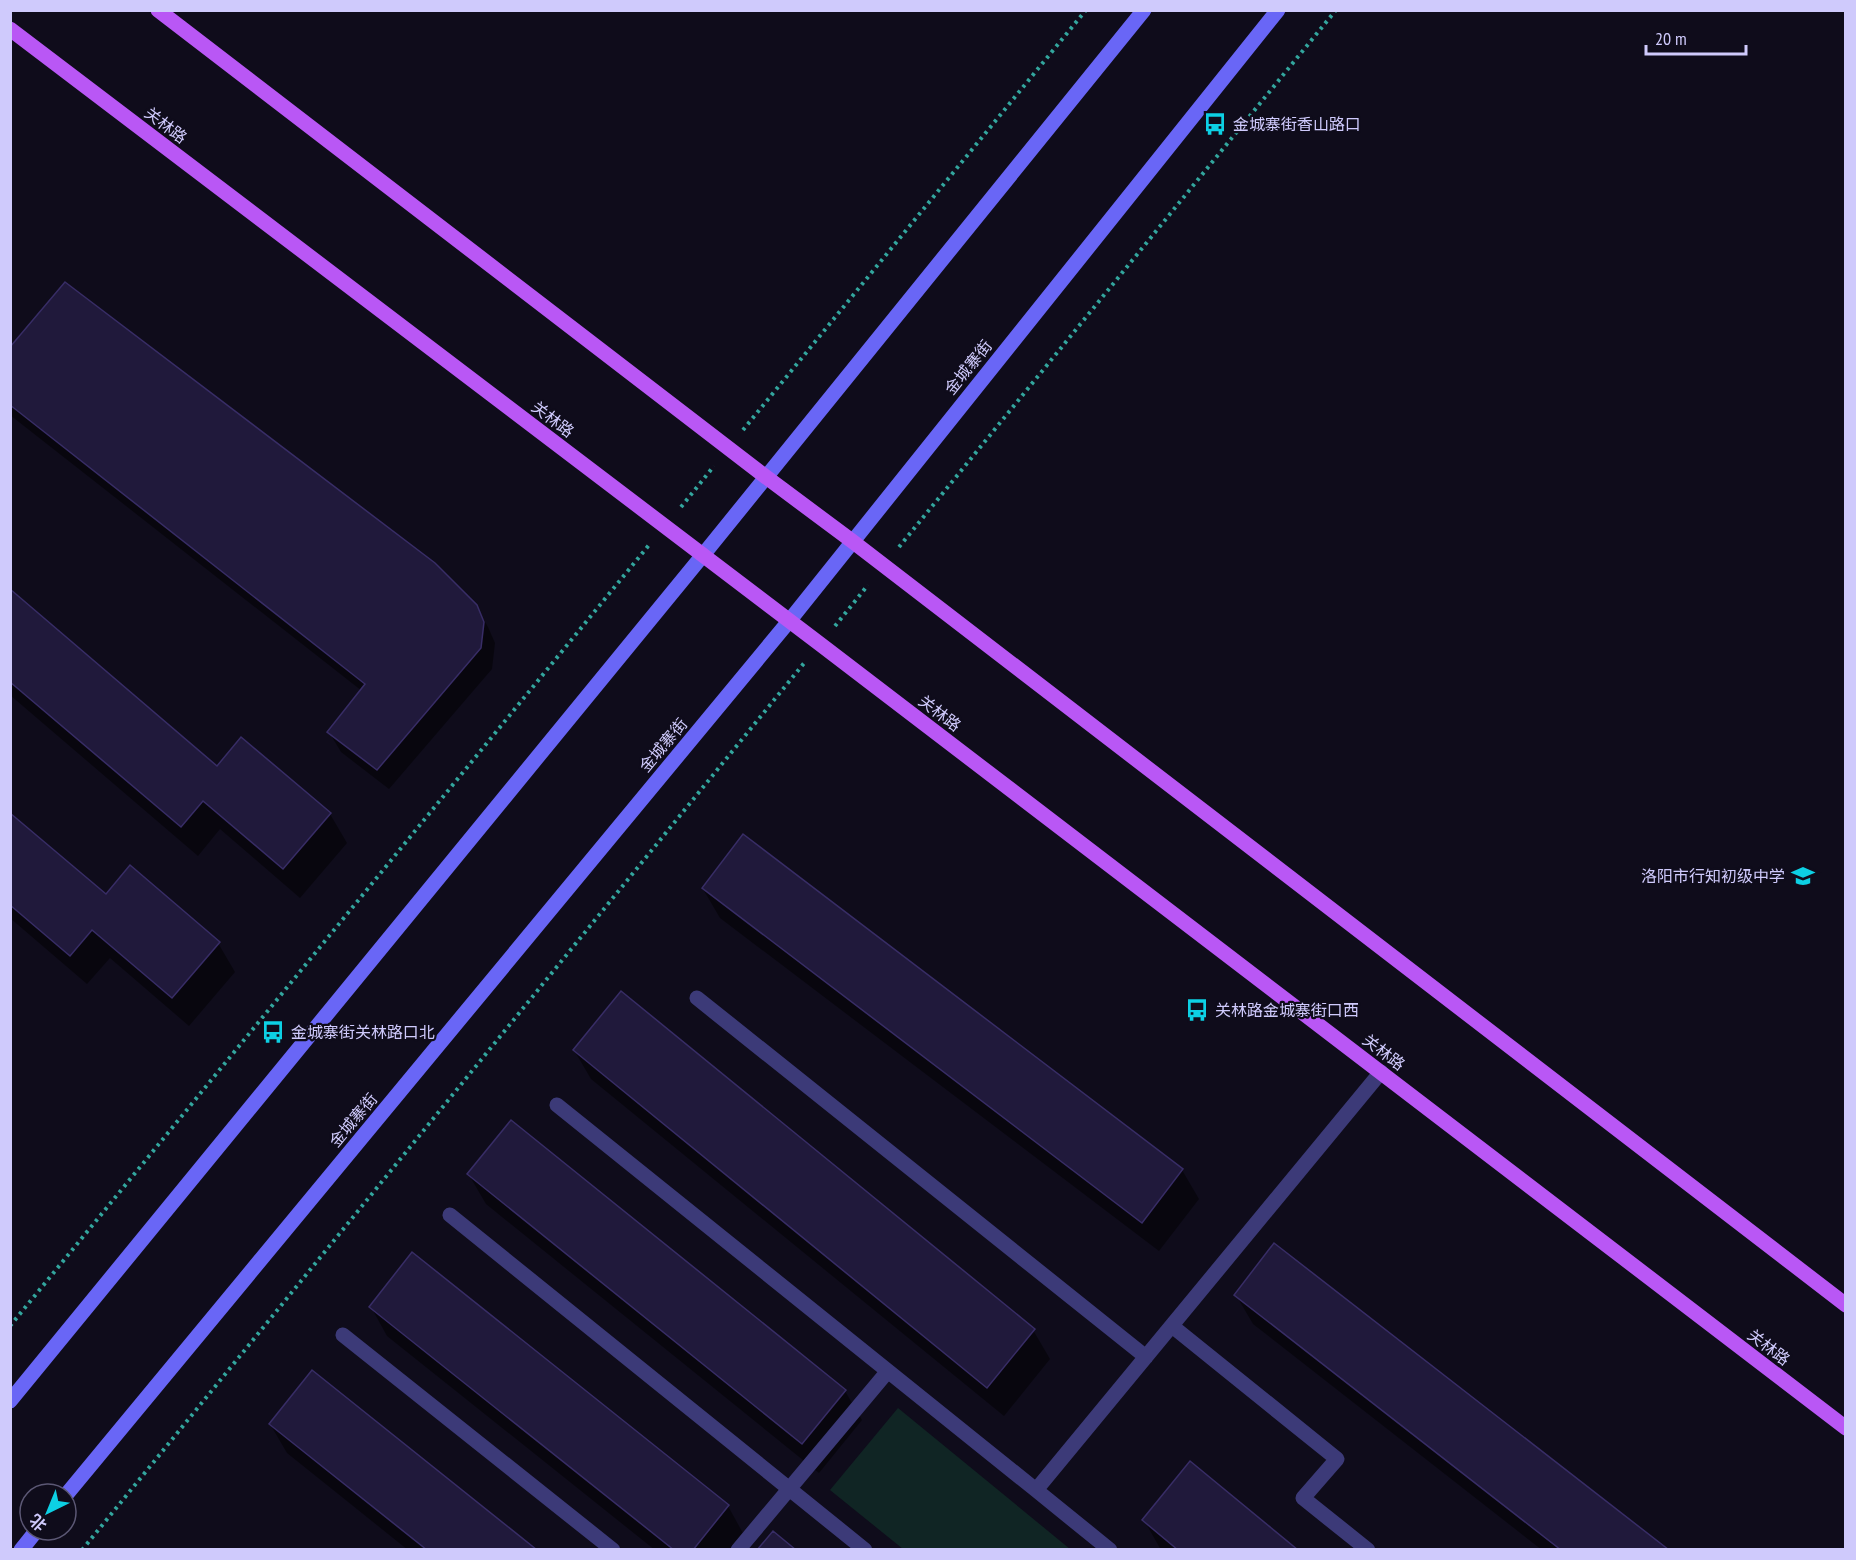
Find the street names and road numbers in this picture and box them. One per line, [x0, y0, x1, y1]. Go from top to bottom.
street label: 关林路 [141, 103, 191, 147]
street label: 金城寨街 [940, 336, 996, 398]
street label: 关林路 [528, 397, 578, 441]
street label: 关林路 [915, 691, 965, 735]
street label: 金城寨街 [635, 714, 691, 776]
street label: 关林路 [1359, 1030, 1409, 1074]
street label: 金城寨街 [325, 1089, 381, 1151]
street label: 关林路 [1744, 1325, 1794, 1369]

